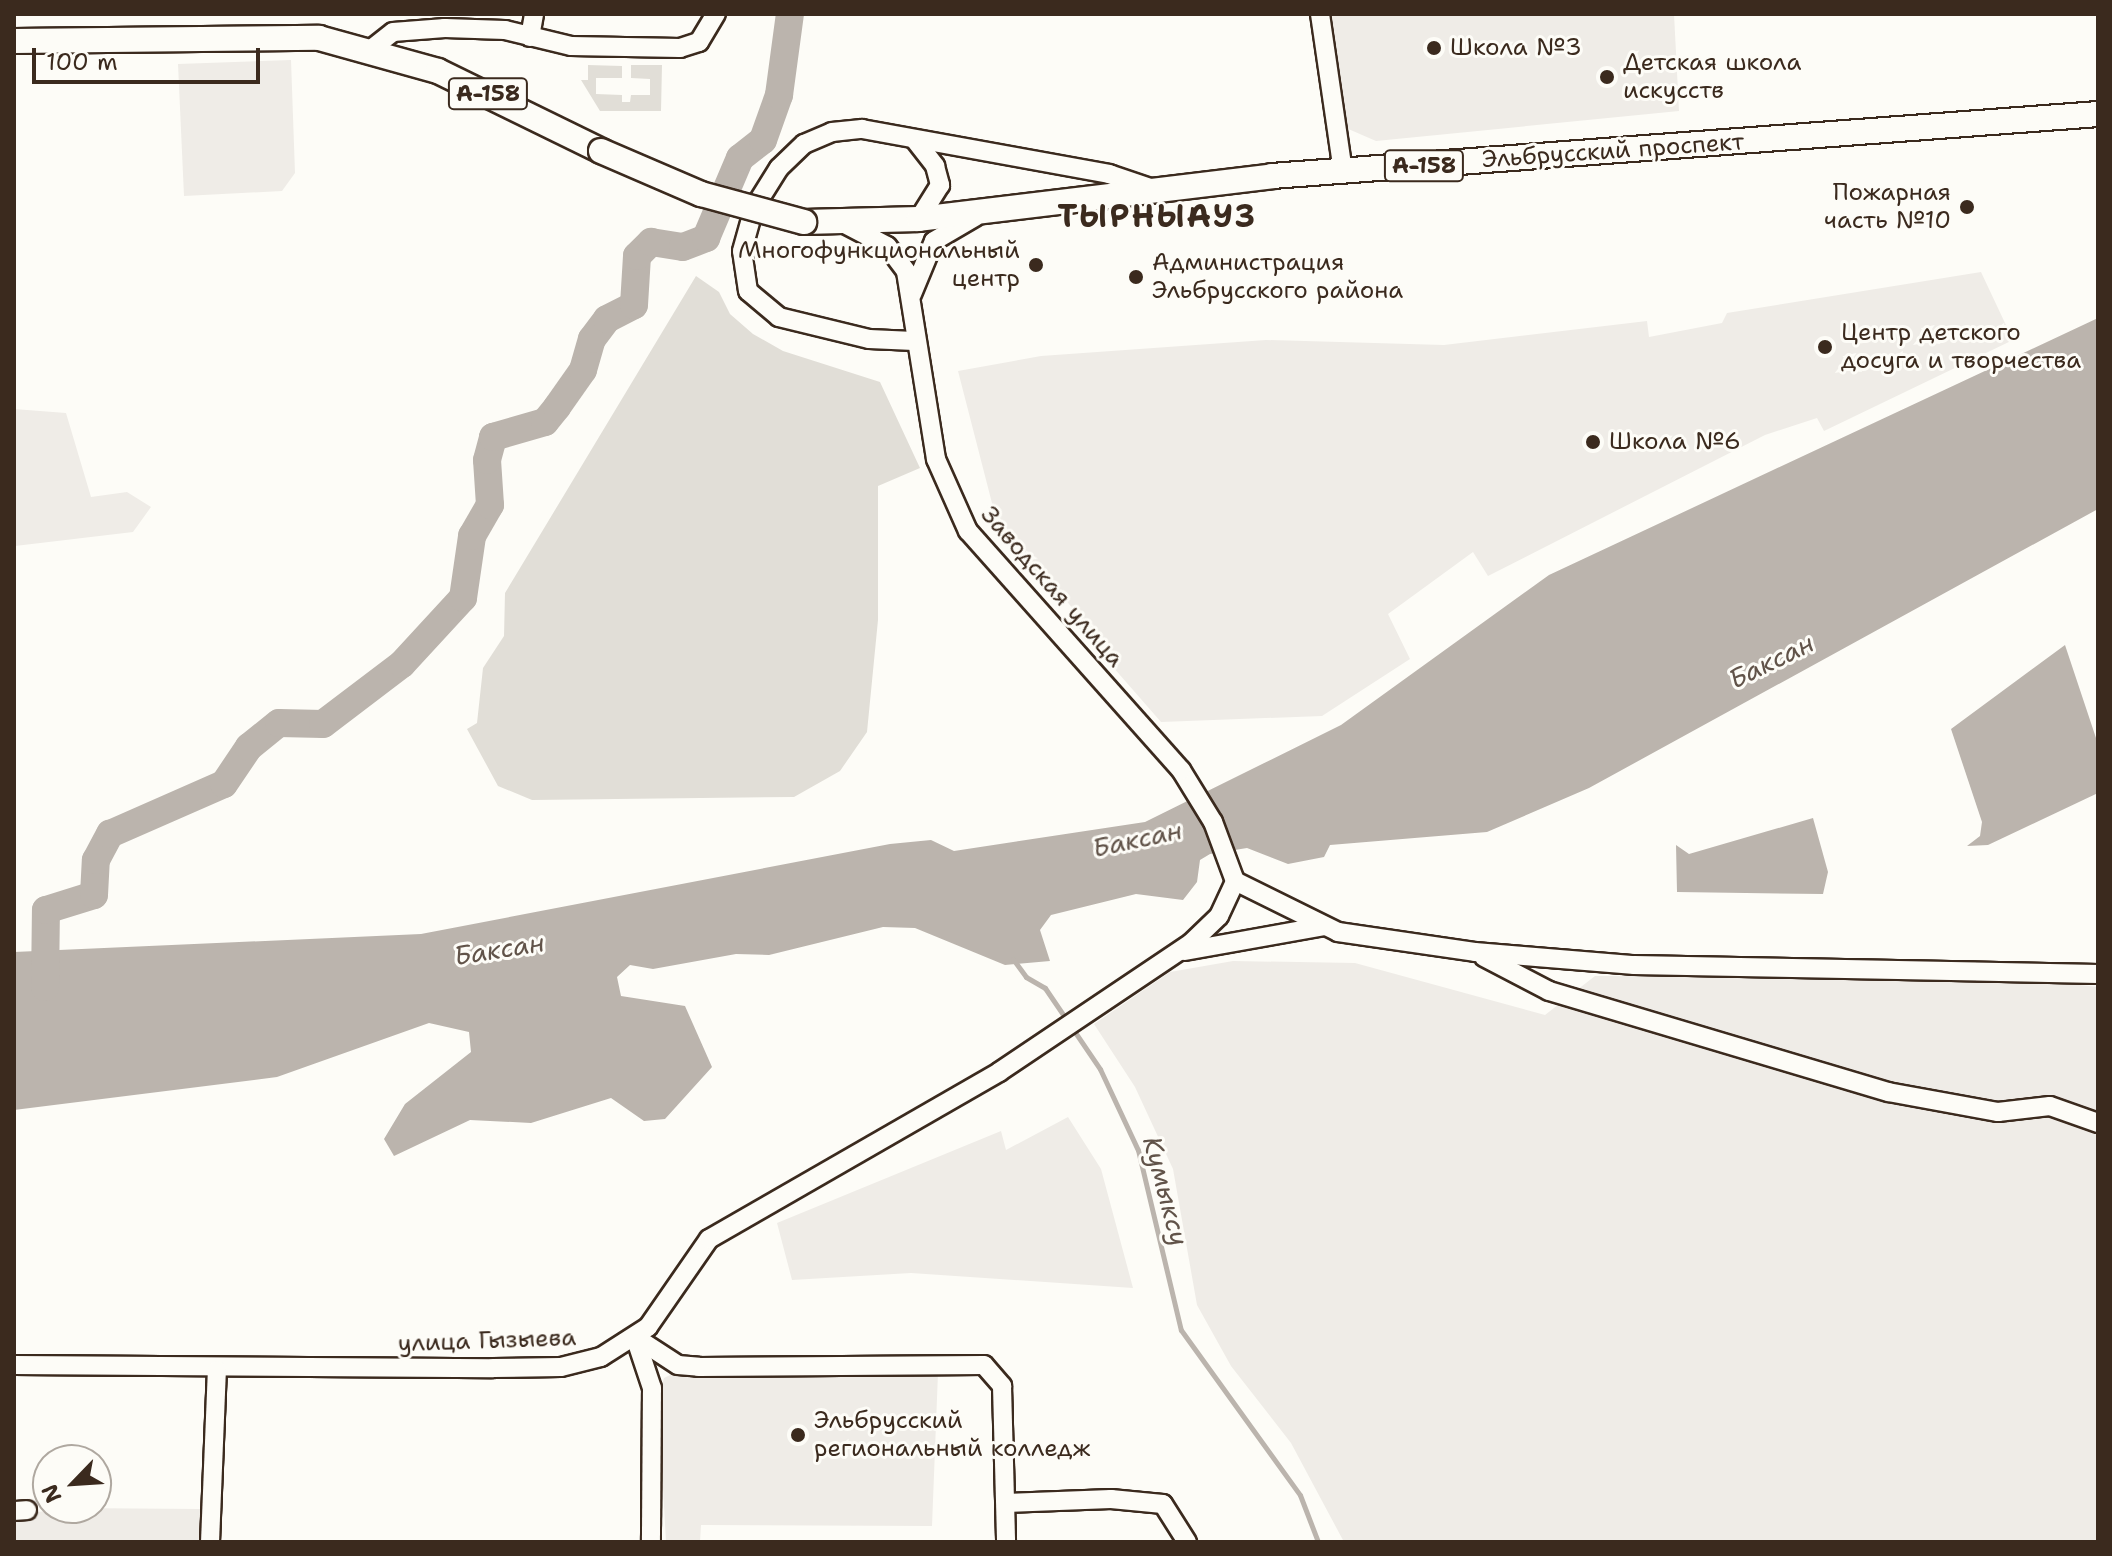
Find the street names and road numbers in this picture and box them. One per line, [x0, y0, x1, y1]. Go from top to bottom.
road number: А-158 [446, 76, 530, 112]
street label: Эльбрусский проспект [1481, 127, 1745, 175]
road number: А-158 [1382, 148, 1466, 184]
street label: Заводская улица [974, 501, 1130, 673]
street label: улица Гызыева [397, 1323, 577, 1359]

